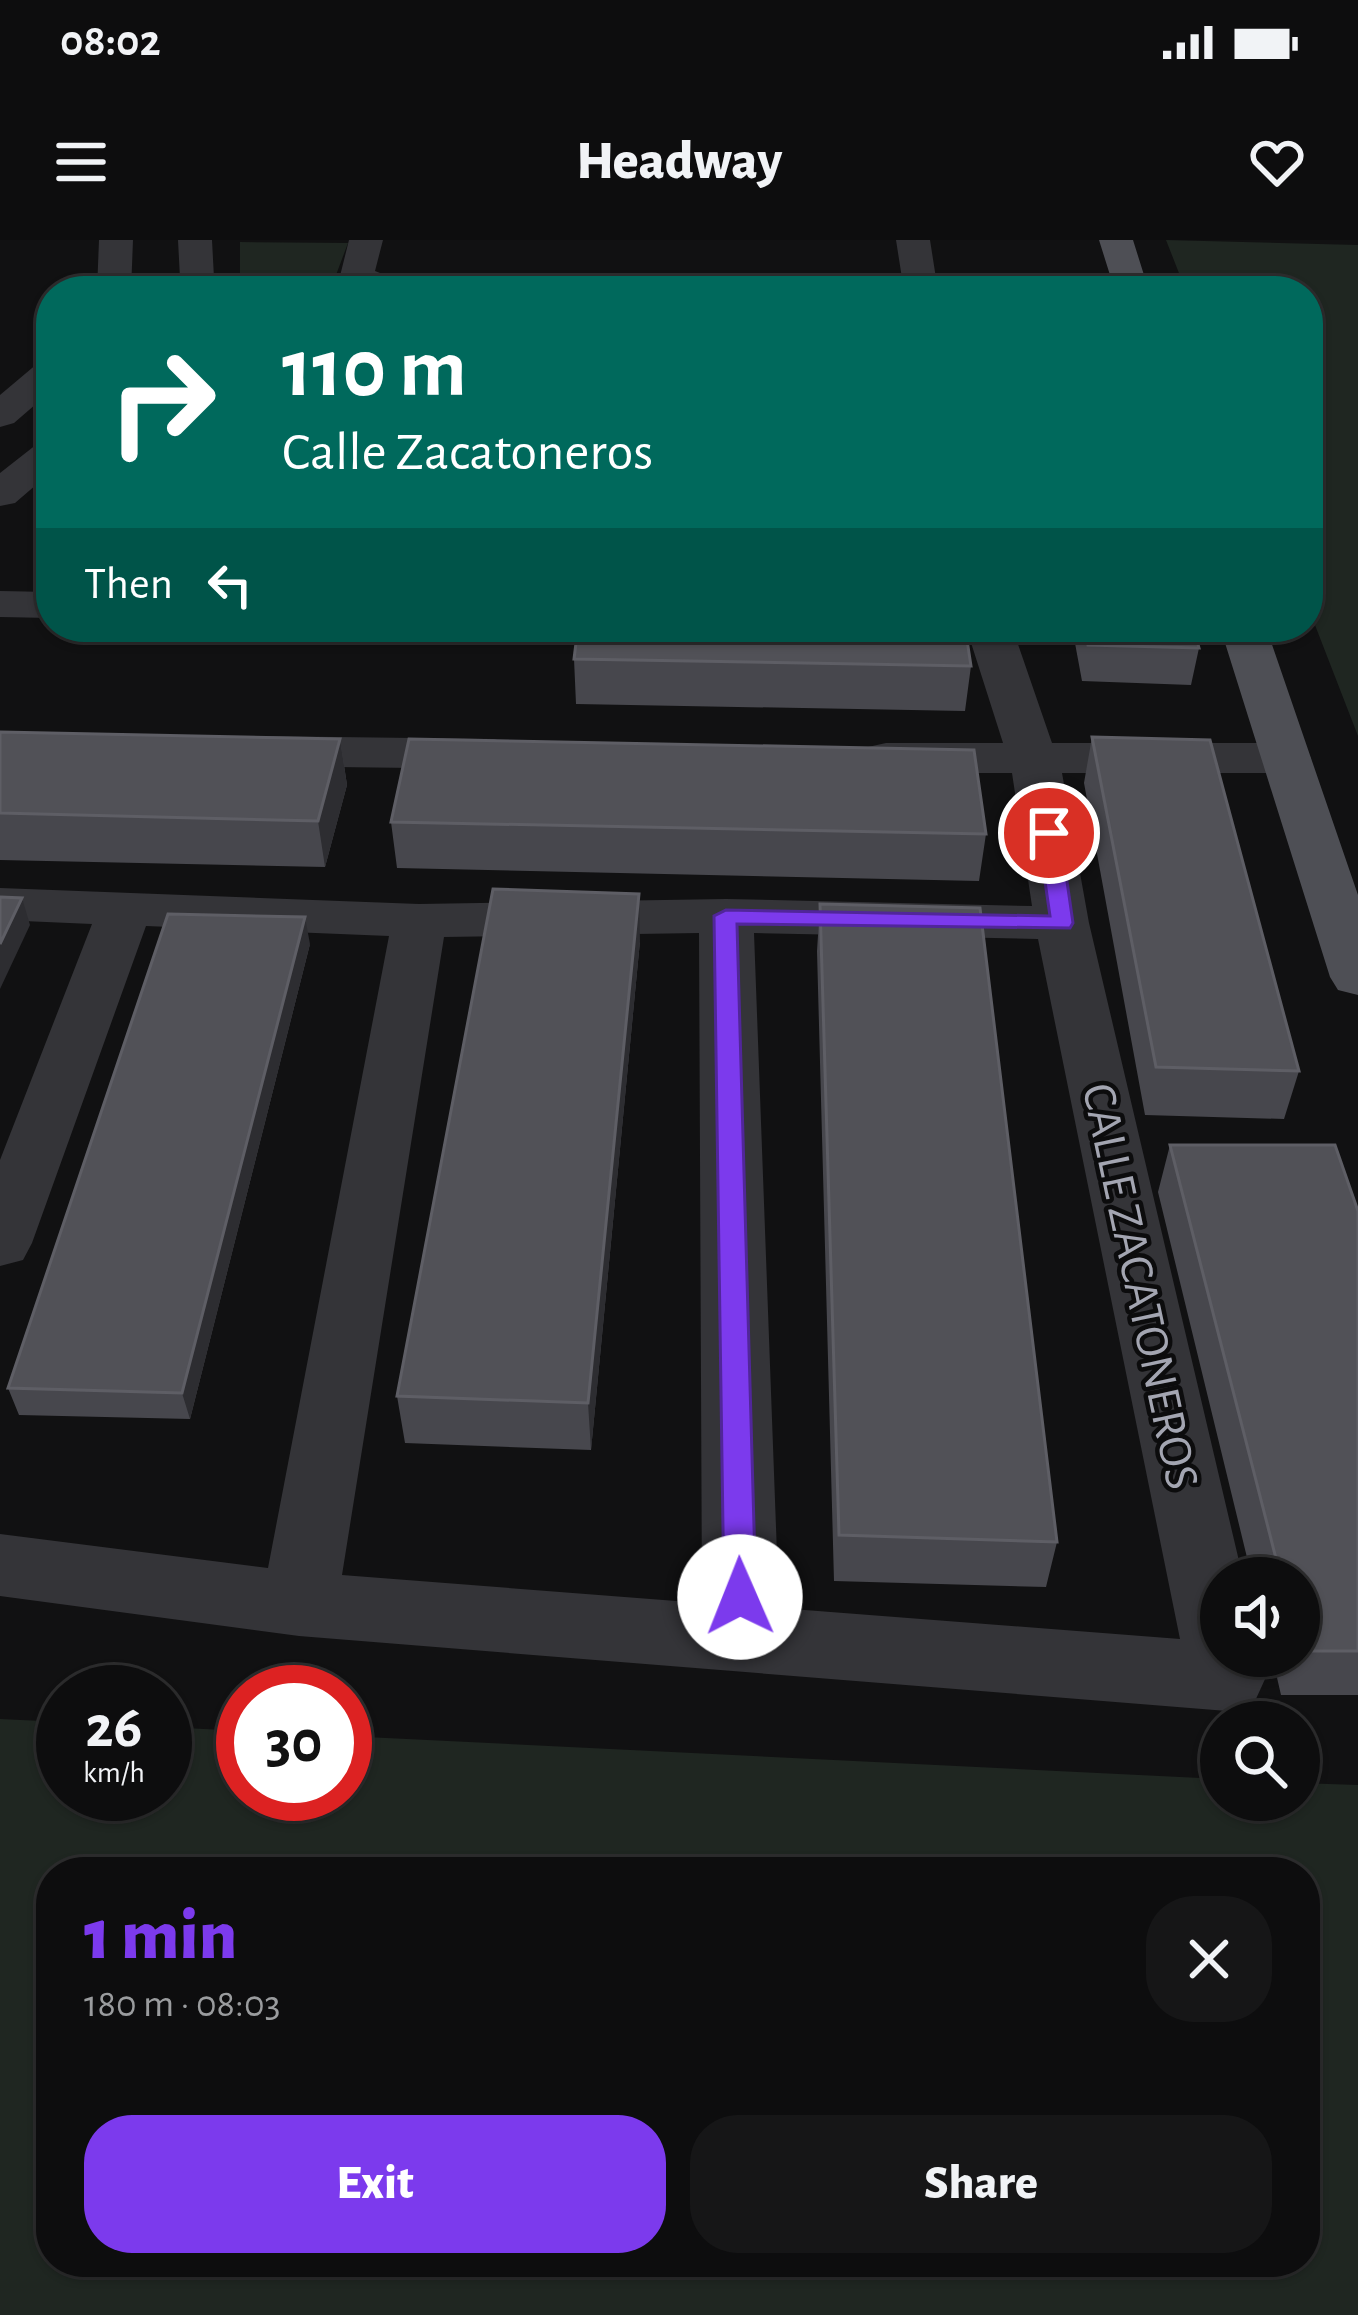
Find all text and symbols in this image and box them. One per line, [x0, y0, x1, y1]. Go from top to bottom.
text: 08:02 [60, 19, 161, 64]
icon: menu [48, 129, 114, 195]
icon: heart [1244, 129, 1310, 195]
text: Headway [576, 135, 782, 189]
icon: right [84, 324, 240, 480]
text: 110 m [282, 328, 467, 412]
text: Calle Zacatoneros [282, 426, 653, 480]
icon: left [197, 552, 263, 618]
text: Then [84, 562, 173, 607]
pin [998, 782, 1100, 884]
icon: arrive [1016, 800, 1082, 866]
street label: CALLE ZACATONEROS [1073, 1079, 1206, 1494]
position arrow [677, 1534, 803, 1660]
map controls [1200, 1557, 1320, 1821]
button: sound [1200, 1557, 1320, 1677]
speed limit sign: 30 [216, 1665, 372, 1821]
text: 26 [85, 1698, 143, 1758]
button: search [1200, 1701, 1320, 1821]
text: km/h [83, 1758, 145, 1788]
button: close [1146, 1896, 1272, 2022]
text: 1 min [84, 1900, 237, 1972]
text: 180 m · 08:03 [84, 1985, 281, 2024]
button: Exit [84, 2115, 666, 2253]
button: Share [690, 2115, 1272, 2253]

